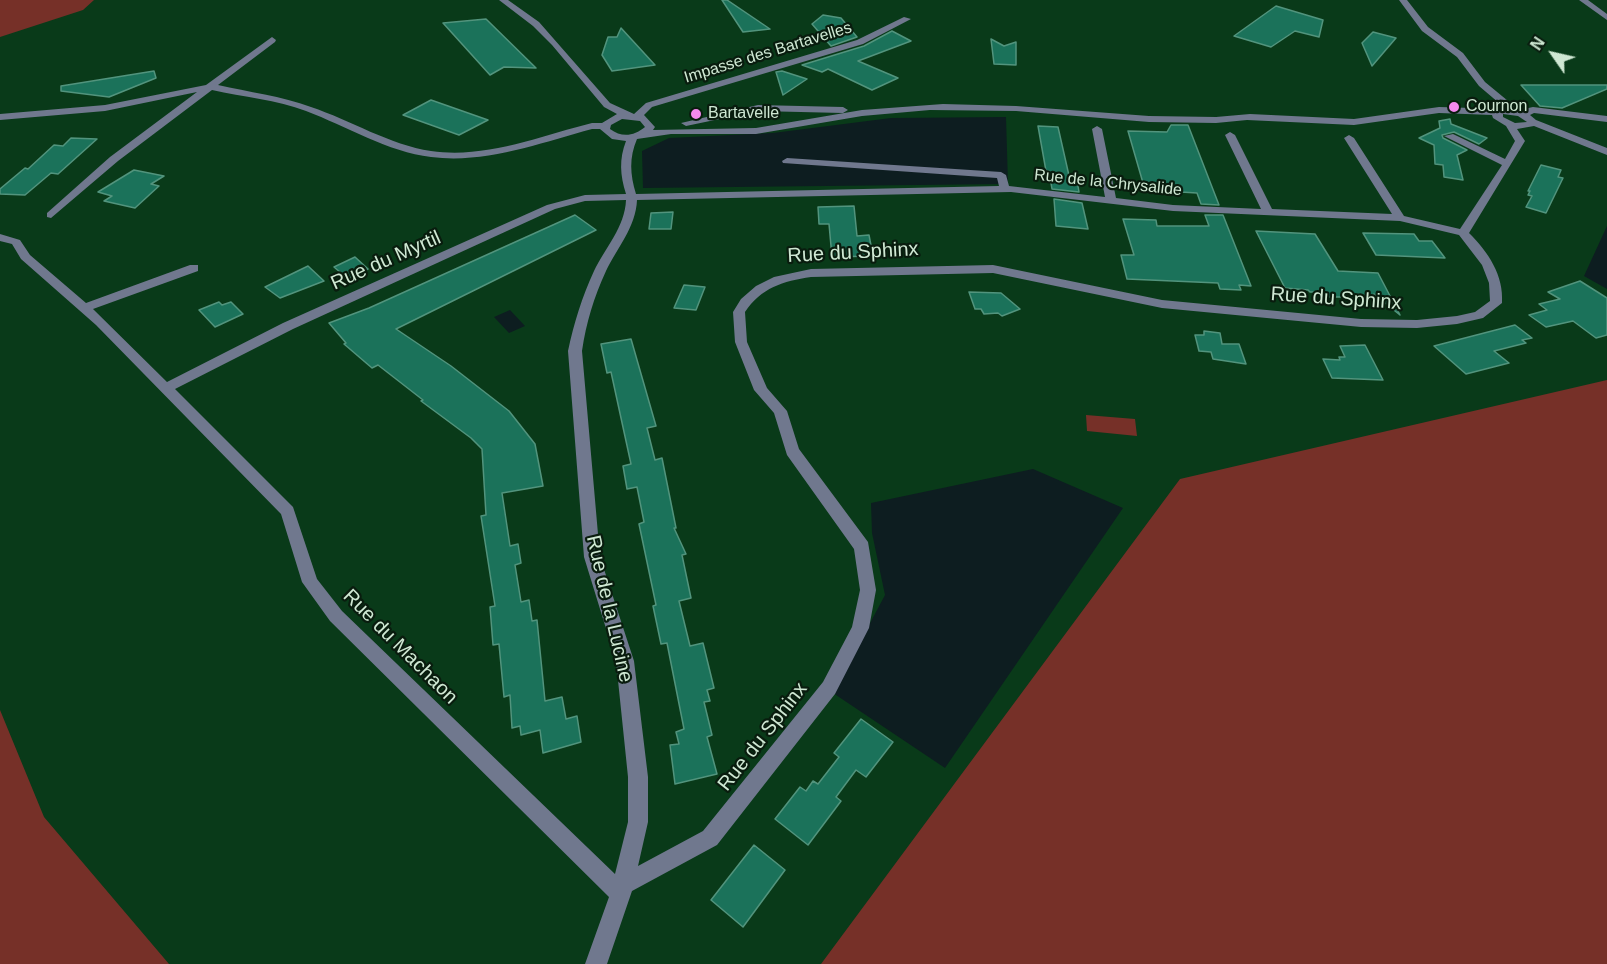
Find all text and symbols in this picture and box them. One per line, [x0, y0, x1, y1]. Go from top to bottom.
street label: Impasse des Bartavelles [682, 18, 854, 88]
north arrow [1523, 24, 1583, 84]
text: N [1527, 34, 1548, 53]
place label: Cournon [1466, 97, 1527, 117]
marker: Cournon [1447, 100, 1461, 114]
place label: Bartavelle [708, 104, 779, 124]
marker: Bartavelle [689, 107, 703, 121]
street label: Rue de la Chrysalide [1033, 166, 1183, 200]
street label: Rue du Myrtil [327, 226, 445, 296]
street label: Rue du Sphinx [787, 238, 919, 268]
street label: Rue du Sphinx [1270, 282, 1402, 316]
street label: Rue de la Lucine [580, 533, 638, 685]
street label: Rue du Machaon [338, 585, 462, 709]
street label: Rue du Sphinx [713, 678, 813, 796]

